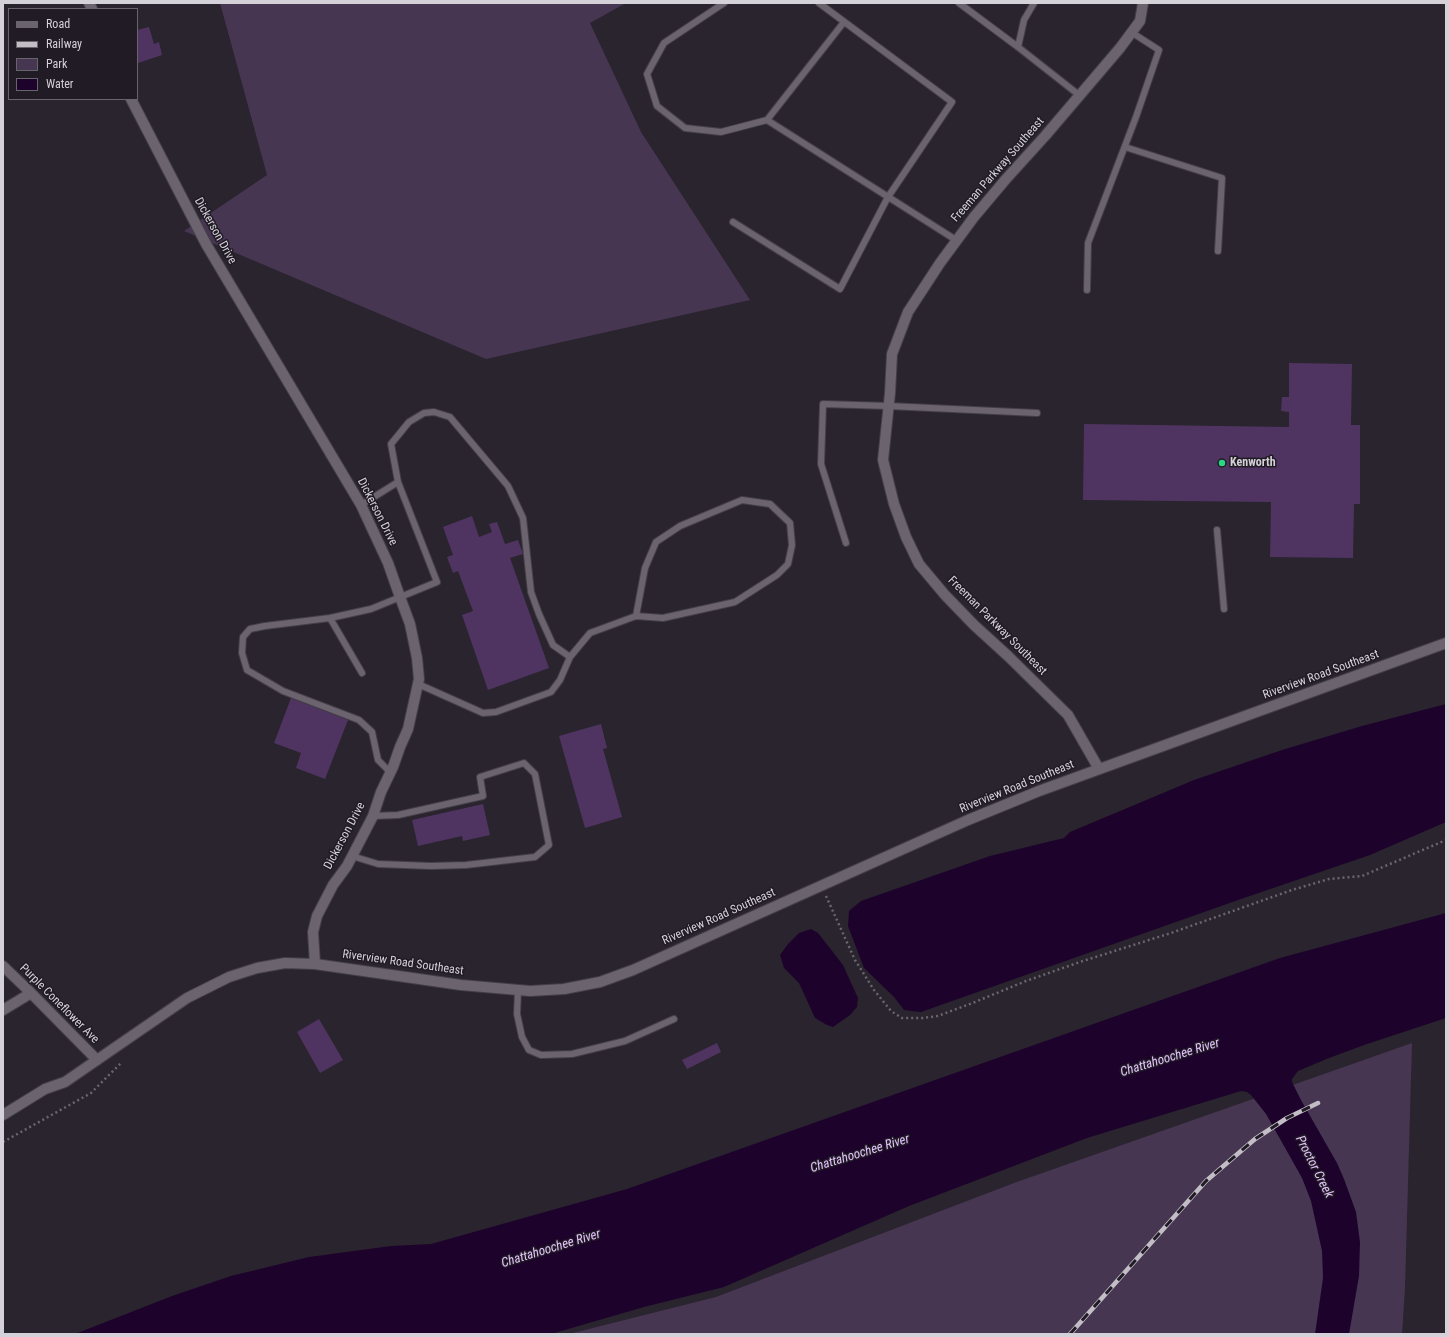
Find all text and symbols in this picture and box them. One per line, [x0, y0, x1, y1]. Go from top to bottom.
legend [8, 8, 138, 100]
text: Road [46, 17, 70, 31]
text: Railway [46, 37, 82, 51]
text: Park [46, 57, 67, 71]
text: Water [46, 77, 74, 91]
street label: Freeman Parkway Southeast [949, 115, 1047, 225]
street label: Dickerson Drive [191, 195, 239, 267]
place label: Kenworth [1230, 456, 1276, 470]
marker: Kenworth [1217, 458, 1227, 468]
street label: Dickerson Drive [354, 476, 400, 548]
street label: Freeman Parkway Southeast [944, 573, 1050, 679]
street label: Riverview Road Southeast [1261, 647, 1381, 703]
street label: Riverview Road Southeast [958, 757, 1076, 817]
street label: Dickerson Drive [321, 800, 369, 872]
street label: Riverview Road Southeast [660, 886, 778, 948]
street label: Riverview Road Southeast [341, 947, 465, 979]
street label: Purple Coneflower Ave [16, 961, 102, 1047]
water label: Chattahoochee River [1119, 1036, 1221, 1080]
water label: Chattahoochee River [809, 1132, 911, 1176]
water label: Proctor Creek [1292, 1133, 1336, 1201]
water label: Chattahoochee River [500, 1227, 602, 1271]

